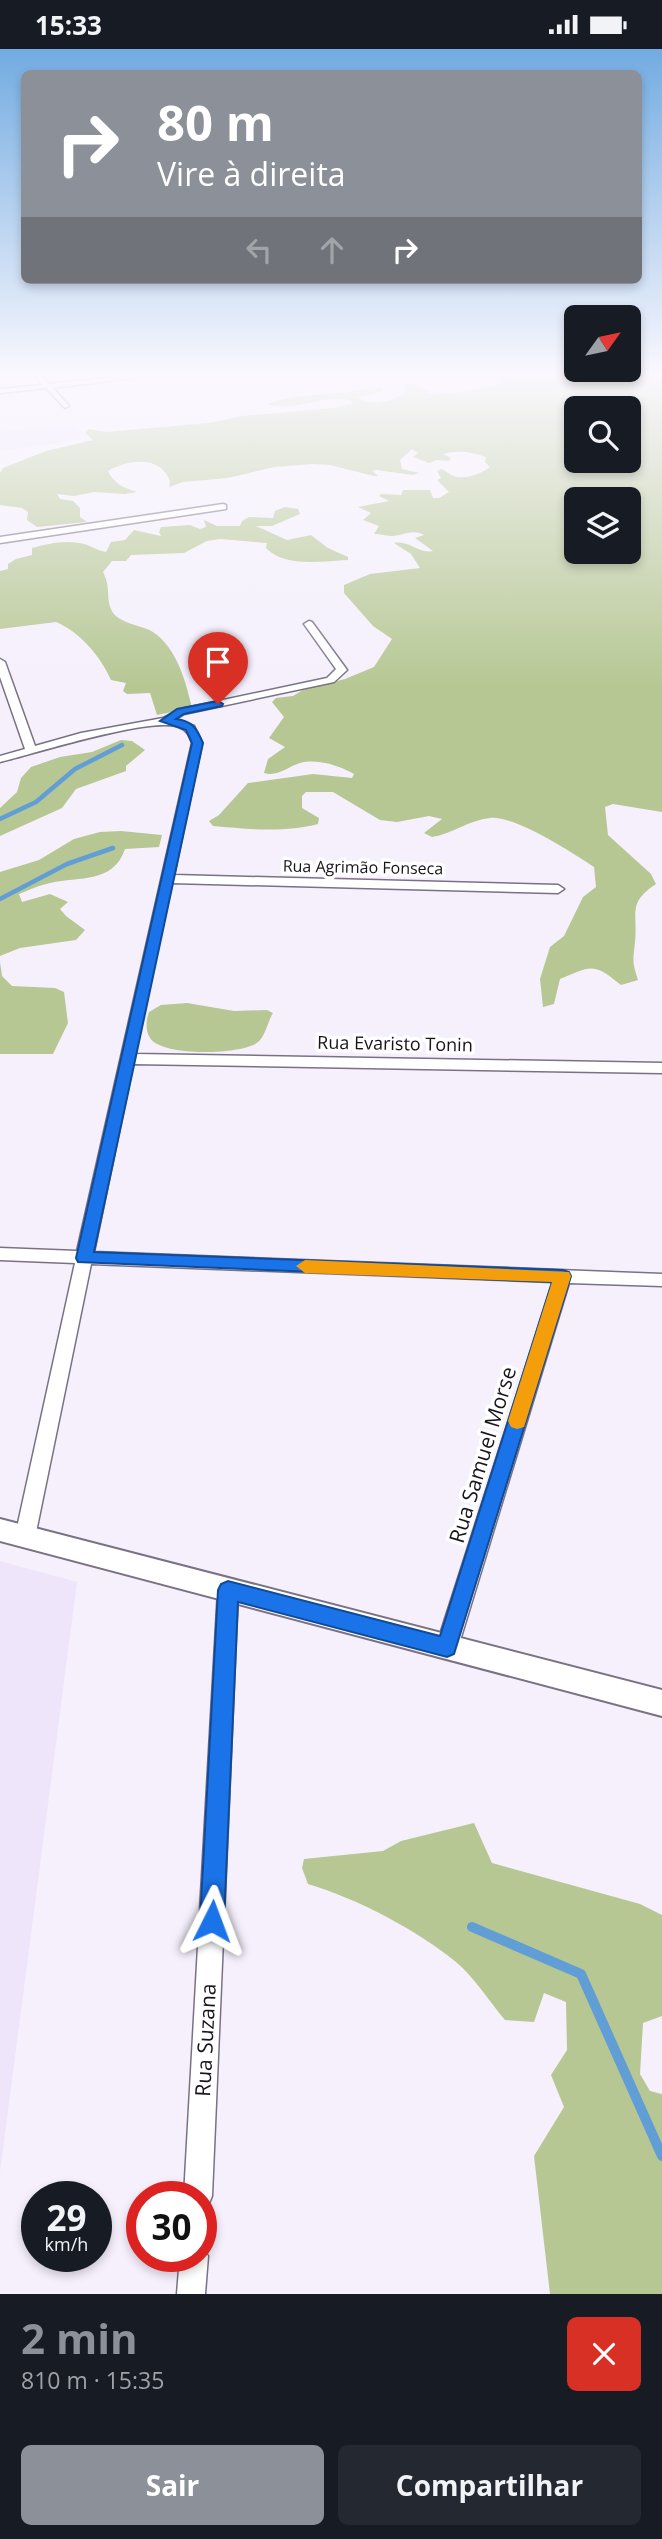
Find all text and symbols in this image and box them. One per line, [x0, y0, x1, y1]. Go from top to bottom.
text: 15:33 [35, 7, 102, 43]
text: 80 m [157, 89, 274, 155]
icon: right [42, 98, 133, 189]
text: Vire à direita [157, 152, 346, 195]
icon: left [240, 231, 278, 269]
icon: ahead [313, 231, 351, 269]
icon: right [386, 231, 424, 269]
north arrow [564, 305, 640, 381]
map controls [564, 305, 641, 564]
button: search [564, 396, 641, 473]
button: layers [564, 487, 641, 564]
pin [188, 632, 248, 704]
icon: arrive [199, 643, 237, 681]
street label: Rua Agrimão Fonseca [283, 855, 443, 879]
street label: Rua Evaristo Tonin [317, 1030, 473, 1056]
street label: Rua Samuel Morse [442, 1363, 522, 1546]
position arrow [175, 1884, 249, 1958]
street label: Rua Suzana [188, 1983, 222, 2097]
speed limit sign: 30 [126, 2181, 217, 2272]
text: 29 [46, 2194, 87, 2241]
text: km/h [45, 2232, 88, 2256]
text: 2 min [21, 2309, 138, 2366]
button: close [567, 2317, 641, 2391]
text: 810 m · 15:35 [21, 2364, 164, 2396]
button: Sair [21, 2445, 324, 2525]
button: Compartilhar [338, 2445, 641, 2525]

